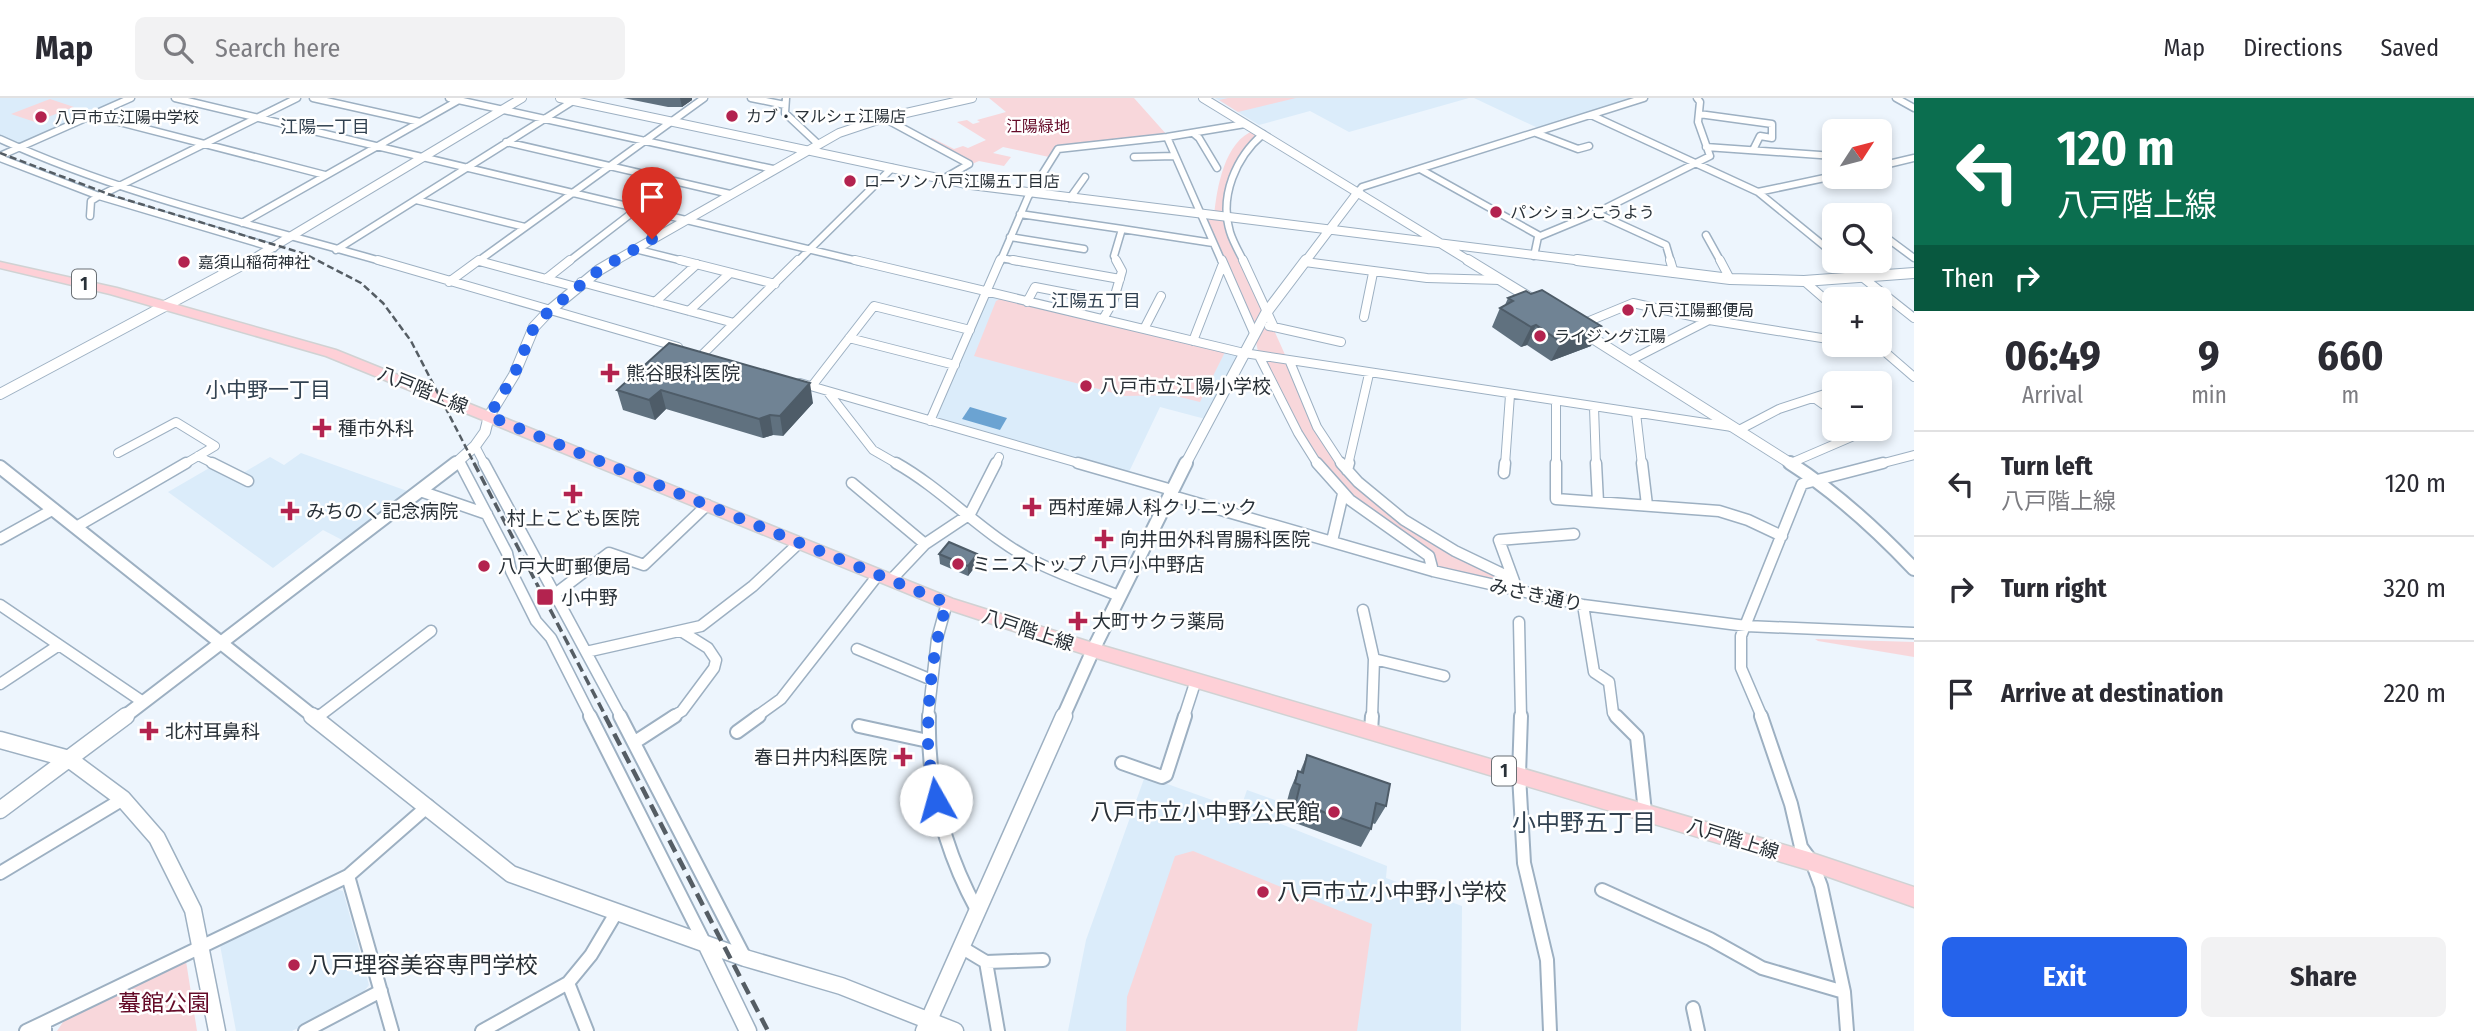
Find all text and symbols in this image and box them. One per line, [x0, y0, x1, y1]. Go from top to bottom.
search box [135, 17, 625, 80]
text: Map [35, 28, 93, 68]
icon: search [159, 29, 197, 67]
text: Search here [215, 33, 340, 64]
text: Map [2164, 34, 2205, 62]
text: Directions [2243, 34, 2342, 62]
text: Saved [2380, 34, 2439, 62]
place label: カブ・マルシェ江陽店 [746, 107, 906, 126]
place label: 八戸市立江陽中学校 [55, 108, 199, 127]
marker: カブ・マルシェ江陽店 [724, 108, 740, 124]
marker: 八戸市立江陽中学校 [33, 109, 49, 125]
district label: 江陽一丁目 [280, 116, 370, 138]
park label: 江陽緑地 [1006, 117, 1070, 136]
north arrow [1822, 119, 1892, 189]
map controls [1822, 119, 1892, 441]
text: 120 m [2057, 119, 2175, 178]
icon: left [1942, 126, 2033, 217]
pin [622, 167, 682, 239]
place label: ローソン 八戸江陽五丁目店 [864, 172, 1060, 191]
marker: ローソン 八戸江陽五丁目店 [842, 173, 858, 189]
icon: arrive [633, 178, 671, 216]
text: 八戸階上線 [2057, 186, 2217, 224]
place label: パンションこうよう [1510, 203, 1655, 222]
button: search [1822, 203, 1892, 273]
marker: パンションこうよう [1488, 204, 1504, 220]
place label: 嘉須山稲荷神社 [198, 253, 310, 272]
marker: 嘉須山稲荷神社 [176, 254, 192, 270]
icon: right [2008, 259, 2046, 297]
text: Then [1942, 263, 1994, 294]
road number: 1 [72, 270, 96, 299]
button: + [1822, 287, 1892, 357]
district label: 江陽五丁目 [1051, 290, 1141, 312]
place label: 八戸江陽郵便局 [1642, 301, 1754, 320]
marker: 八戸江陽郵便局 [1620, 302, 1636, 318]
place label: ライジング江陽 [1554, 327, 1666, 346]
marker: ライジング江陽 [1532, 328, 1548, 344]
text: 06:49 [2004, 331, 2101, 381]
text: 9 [2198, 331, 2220, 381]
text: 660 [2317, 331, 2384, 381]
street label: 八戸階上線 [375, 362, 471, 418]
place label: 熊谷眼科医院 [626, 362, 740, 385]
marker: 熊谷眼科医院 [600, 363, 620, 383]
button: − [1822, 371, 1892, 441]
place label: 八戸市立江陽小学校 [1100, 375, 1271, 398]
district label: 小中野一丁目 [205, 377, 331, 403]
marker: 八戸市立江陽小学校 [1078, 378, 1094, 394]
text: Arrival [2022, 381, 2083, 409]
text: min [2191, 381, 2227, 409]
text: m [2342, 381, 2359, 409]
place label: 種市外科 [338, 417, 414, 440]
marker: 種市外科 [312, 418, 332, 438]
text: Turn left [2001, 451, 2093, 482]
icon: left [1942, 465, 1980, 503]
text: 120 m [2385, 468, 2446, 499]
marker: 村上こども医院 [563, 484, 583, 504]
text: 八戸階上線 [2001, 487, 2116, 515]
place label: 西村産婦人科クリニック [1048, 496, 1257, 519]
marker: 西村産婦人科クリニック [1022, 497, 1042, 517]
place label: みちのく記念病院 [306, 500, 458, 523]
marker: みちのく記念病院 [280, 501, 300, 521]
place label: 村上こども医院 [506, 507, 640, 530]
place label: 向井田外科胃腸科医院 [1120, 528, 1310, 551]
marker: 向井田外科胃腸科医院 [1094, 529, 1114, 549]
place label: ミニストップ 八戸小中野店 [972, 553, 1204, 576]
place label: 八戸大町郵便局 [498, 555, 631, 578]
marker: ミニストップ 八戸小中野店 [950, 556, 966, 572]
marker: 八戸大町郵便局 [476, 558, 492, 574]
icon: right [1942, 570, 1980, 608]
text: Turn right [2001, 573, 2107, 604]
text: 320 m [2383, 573, 2446, 604]
street label: みさき通り [1487, 574, 1585, 616]
place label: 小中野 [561, 586, 618, 609]
marker: 小中野 [535, 587, 555, 607]
street label: 八戸階上線 [979, 604, 1077, 656]
place label: 大町サクラ薬局 [1092, 610, 1225, 633]
marker: 大町サクラ薬局 [1070, 613, 1086, 629]
icon: arrive [1942, 675, 1980, 713]
text: Arrive at destination [2001, 678, 2224, 709]
text: 220 m [2383, 678, 2446, 709]
place label: 北村耳鼻科 [165, 720, 260, 743]
marker: 北村耳鼻科 [139, 721, 159, 741]
place label: 春日井内科医院 [754, 746, 887, 769]
marker: 春日井内科医院 [893, 747, 913, 767]
road number: 1 [1492, 756, 1516, 786]
position arrow [899, 763, 973, 837]
place label: 八戸市立小中野公民館 [1090, 798, 1320, 826]
marker: 八戸市立小中野公民館 [1326, 804, 1342, 820]
district label: 小中野五丁目 [1512, 809, 1656, 837]
street label: 八戸階上線 [1684, 814, 1782, 864]
place label: 八戸市立小中野小学校 [1277, 878, 1507, 906]
marker: 八戸市立小中野小学校 [1255, 884, 1271, 900]
button: Exit [1942, 937, 2187, 1017]
button: Share [2201, 937, 2446, 1017]
place label: 八戸理容美容専門学校 [308, 951, 538, 979]
marker: 八戸理容美容専門学校 [286, 957, 302, 973]
park label: 蟇館公園 [118, 989, 210, 1017]

